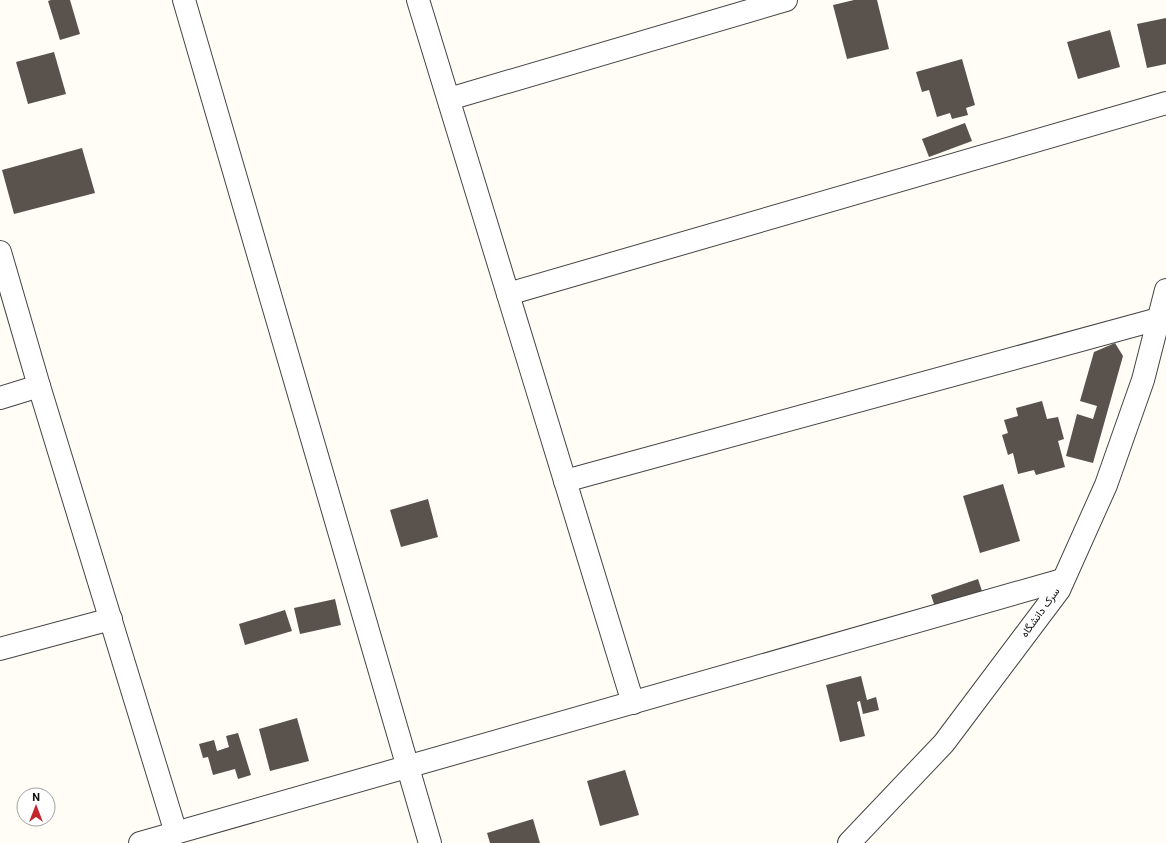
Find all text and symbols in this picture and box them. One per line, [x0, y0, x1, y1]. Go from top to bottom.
street label: سرک دانشگاه [1017, 584, 1065, 642]
north arrow [16, 787, 56, 827]
text: N [32, 790, 40, 807]

